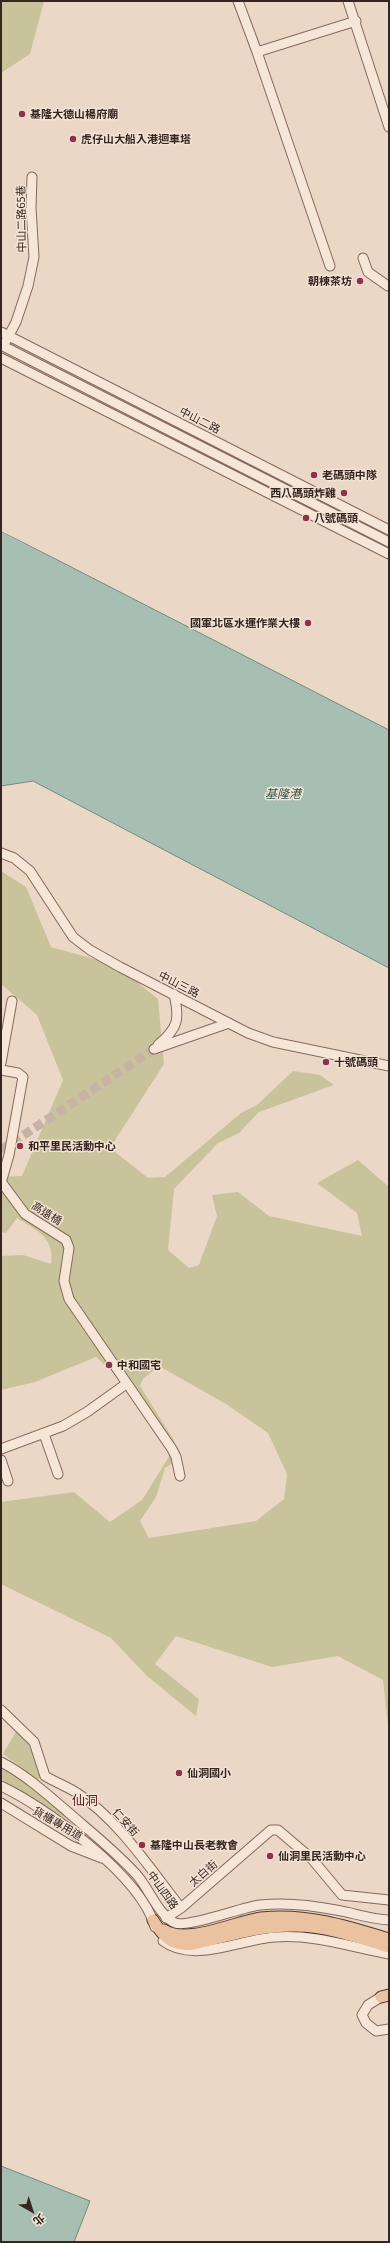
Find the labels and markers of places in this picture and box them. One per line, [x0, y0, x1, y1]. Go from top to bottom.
place label: 基隆大德山楊府廟 [30, 107, 118, 121]
marker: 基隆大德山楊府廟 [17, 109, 27, 119]
place label: 虎仔山大船入港迴車塔 [81, 132, 191, 146]
marker: 虎仔山大船入港迴車塔 [68, 134, 78, 144]
place label: 朝棟茶坊 [308, 274, 352, 288]
marker: 朝棟茶坊 [355, 276, 365, 286]
place label: 老碼頭中隊 [322, 468, 377, 482]
marker: 老碼頭中隊 [309, 470, 319, 480]
place label: 西八碼頭炸雞 [270, 486, 336, 500]
marker: 西八碼頭炸雞 [339, 488, 349, 498]
place label: 八號碼頭 [314, 511, 358, 525]
marker: 八號碼頭 [301, 513, 311, 523]
place label: 國軍北區水運作業大樓 [190, 616, 300, 630]
marker: 國軍北區水運作業大樓 [303, 618, 313, 628]
place label: 十號碼頭 [334, 1055, 378, 1069]
marker: 十號碼頭 [321, 1057, 331, 1067]
place label: 和平里民活動中心 [28, 1139, 116, 1153]
marker: 和平里民活動中心 [15, 1141, 25, 1151]
place label: 中和國宅 [117, 1358, 161, 1372]
marker: 中和國宅 [104, 1360, 114, 1370]
place label: 仙洞國小 [187, 1766, 231, 1780]
marker: 仙洞國小 [174, 1768, 184, 1778]
place label: 基隆中山長老教會 [150, 1838, 238, 1852]
marker: 基隆中山長老教會 [137, 1840, 147, 1850]
place label: 仙洞里民活動中心 [278, 1849, 366, 1863]
marker: 仙洞里民活動中心 [265, 1851, 275, 1861]

